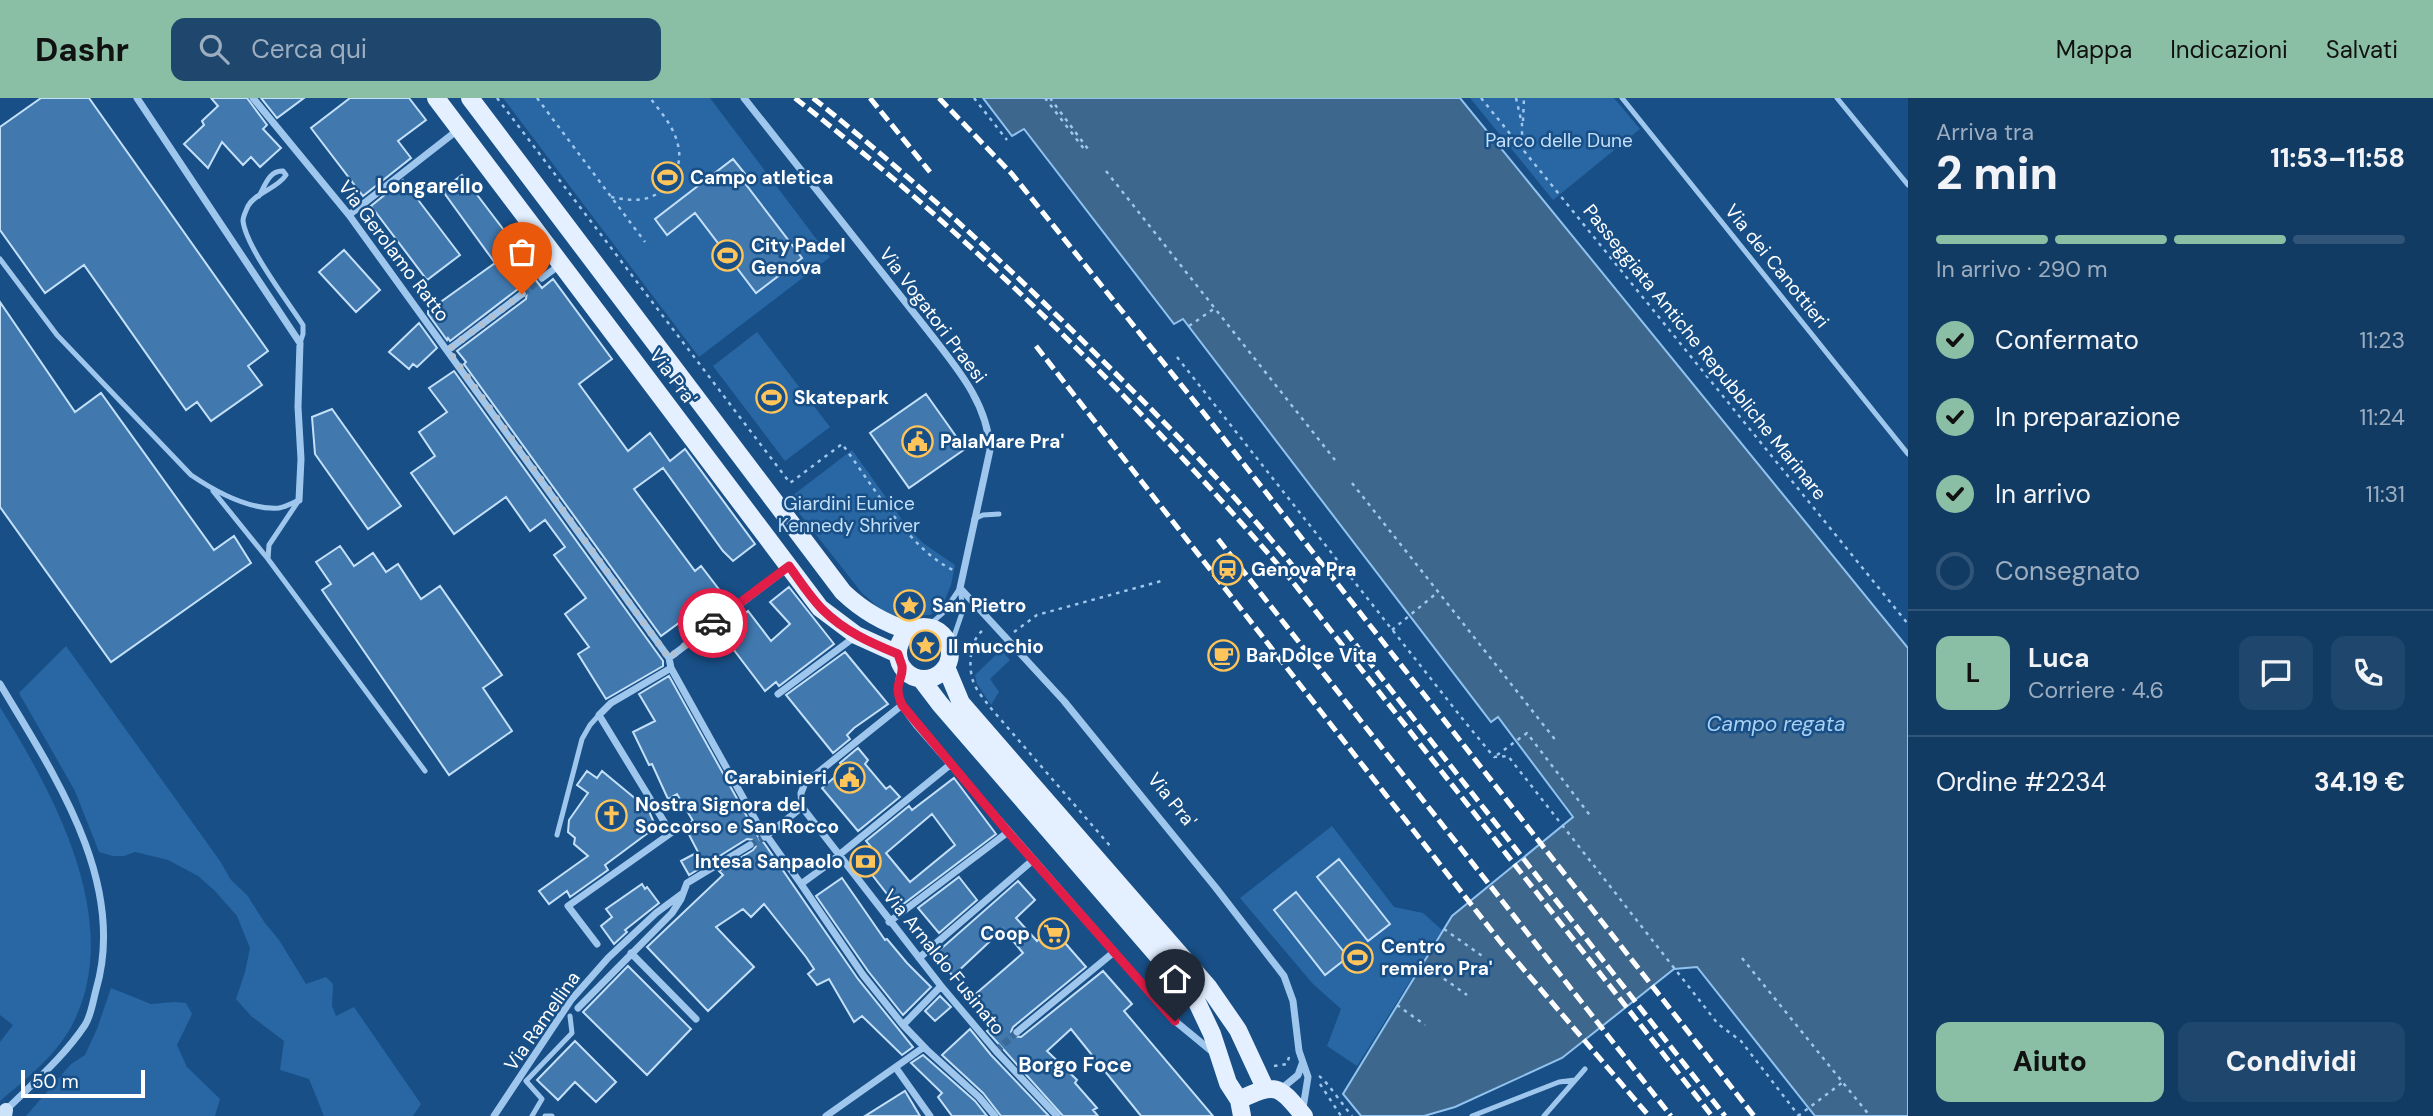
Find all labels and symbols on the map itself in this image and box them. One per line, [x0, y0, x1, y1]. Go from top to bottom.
park label: Parco delle Dune [1485, 128, 1633, 153]
sports icon: Campo atletica [650, 160, 684, 194]
place label: Campo atletica [690, 165, 833, 190]
district label: Longarello [377, 172, 483, 200]
street label: Via Gerolamo Ratto [333, 175, 455, 327]
street label: Passeggiata Antiche Repubbliche Marinare [1578, 199, 1832, 505]
street label: Via dei Canottieri [1719, 199, 1835, 333]
pin [492, 222, 552, 294]
place label: City Padel Genova [751, 233, 846, 280]
sports icon: City Padel Genova [711, 239, 745, 273]
street label: Via Vogatori Praesi [874, 242, 992, 388]
street label: Via Pra' [644, 344, 702, 410]
sports icon: Skatepark [754, 380, 788, 414]
place label: Skatepark [794, 385, 889, 410]
public building icon: PalaMare Pra' [900, 424, 934, 458]
place label: PalaMare Pra' [940, 429, 1064, 454]
park label: Giardini Eunice Kennedy Shriver [778, 491, 920, 538]
station icon: Genova Pra [1211, 552, 1245, 586]
place label: Genova Pra [1251, 557, 1356, 582]
courier [678, 588, 748, 658]
place icon: San Pietro [892, 588, 926, 622]
place label: San Pietro [932, 593, 1026, 618]
place icon: Il mucchio [908, 629, 942, 663]
place label: Il mucchio [948, 634, 1044, 659]
cafe icon: Bar Dolce Vita [1206, 638, 1240, 672]
place label: Bar Dolce Vita [1246, 643, 1377, 668]
water label: Campo regata [1706, 710, 1846, 738]
public building icon: Carabinieri [833, 760, 867, 794]
place label: Carabinieri [724, 765, 827, 790]
street label: Via Pra' [1142, 767, 1202, 833]
place label: Nostra Signora del Soccorso e San Rocco [635, 792, 839, 839]
church icon: Nostra Signora del Soccorso e San Rocco [595, 798, 629, 832]
bank icon: Intesa Sanpaolo [849, 844, 883, 878]
place label: Intesa Sanpaolo [695, 849, 843, 874]
street label: Via Arnaldo Fusinato [877, 884, 1011, 1040]
supermarket icon: Coop [1036, 916, 1070, 950]
place label: Coop [980, 921, 1030, 946]
place label: Centro remiero Pra' [1381, 934, 1493, 981]
sports icon: Centro remiero Pra' [1341, 940, 1375, 974]
pin [1145, 949, 1205, 1021]
street label: Via Ramellina [498, 966, 586, 1076]
district label: Borgo Foce [1018, 1051, 1132, 1079]
scale bar [21, 1067, 145, 1099]

